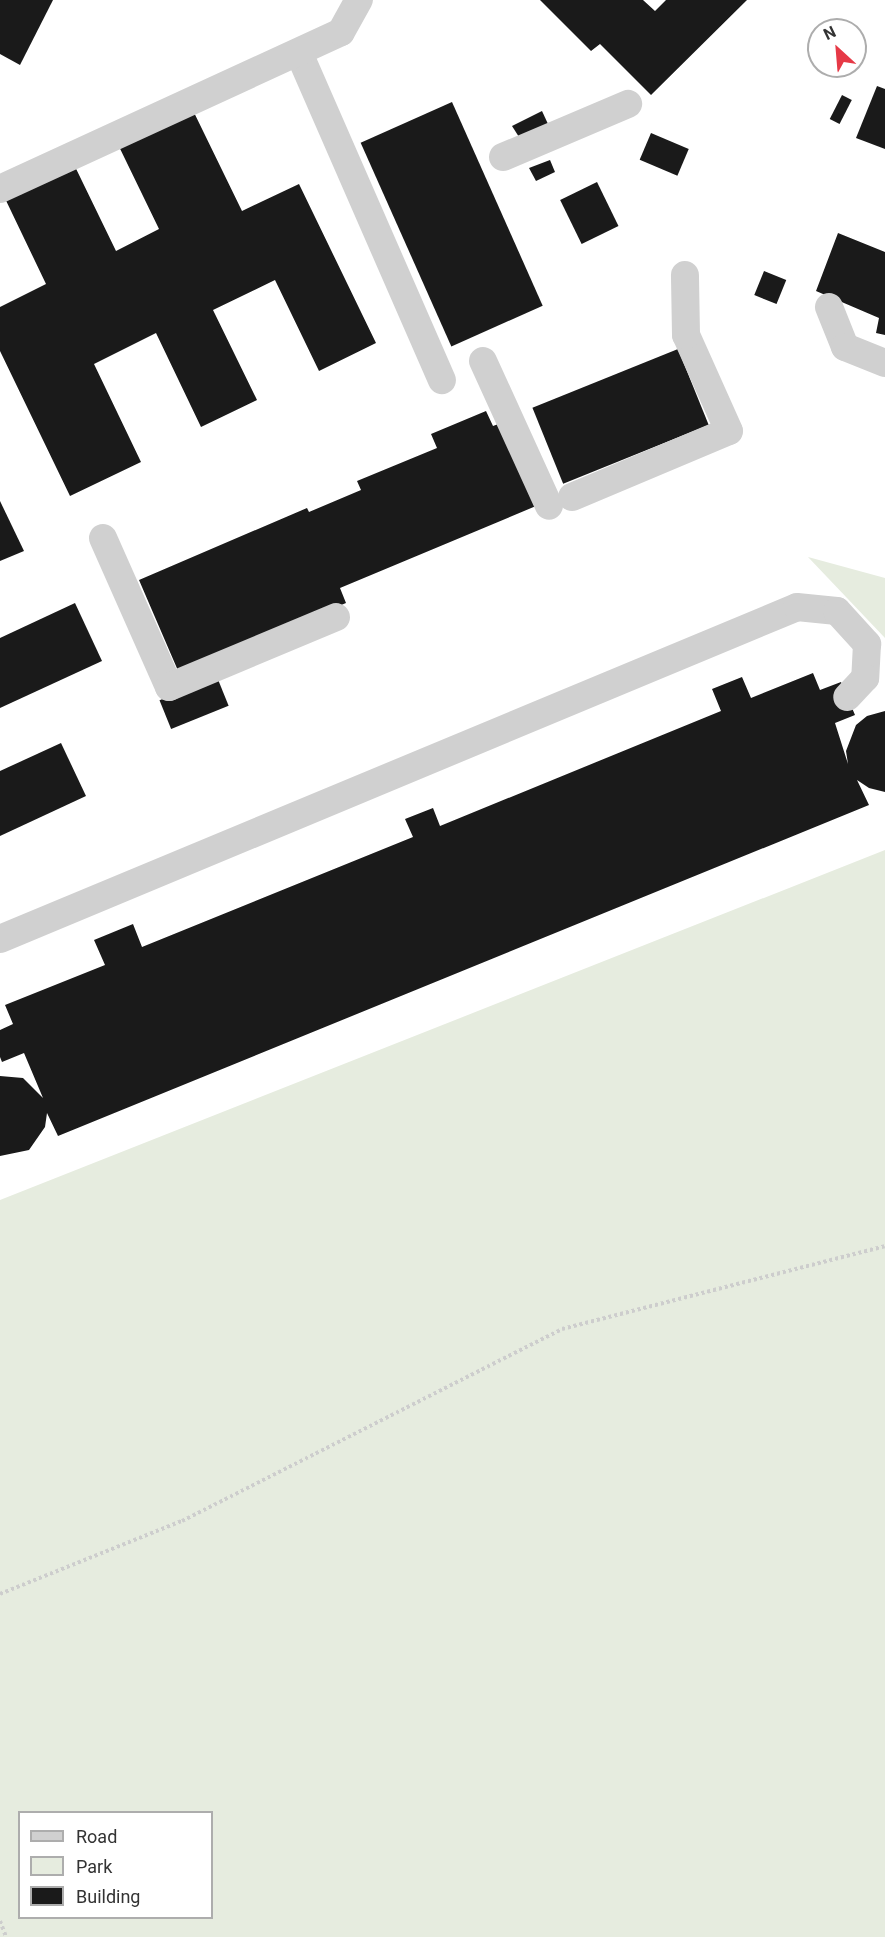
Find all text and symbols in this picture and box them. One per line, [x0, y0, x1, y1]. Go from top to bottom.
north arrow [807, 18, 867, 78]
text: N [821, 22, 839, 44]
legend [18, 1811, 213, 1919]
text: Road [76, 1826, 117, 1847]
text: Park [76, 1856, 112, 1877]
text: Building [76, 1886, 140, 1907]

